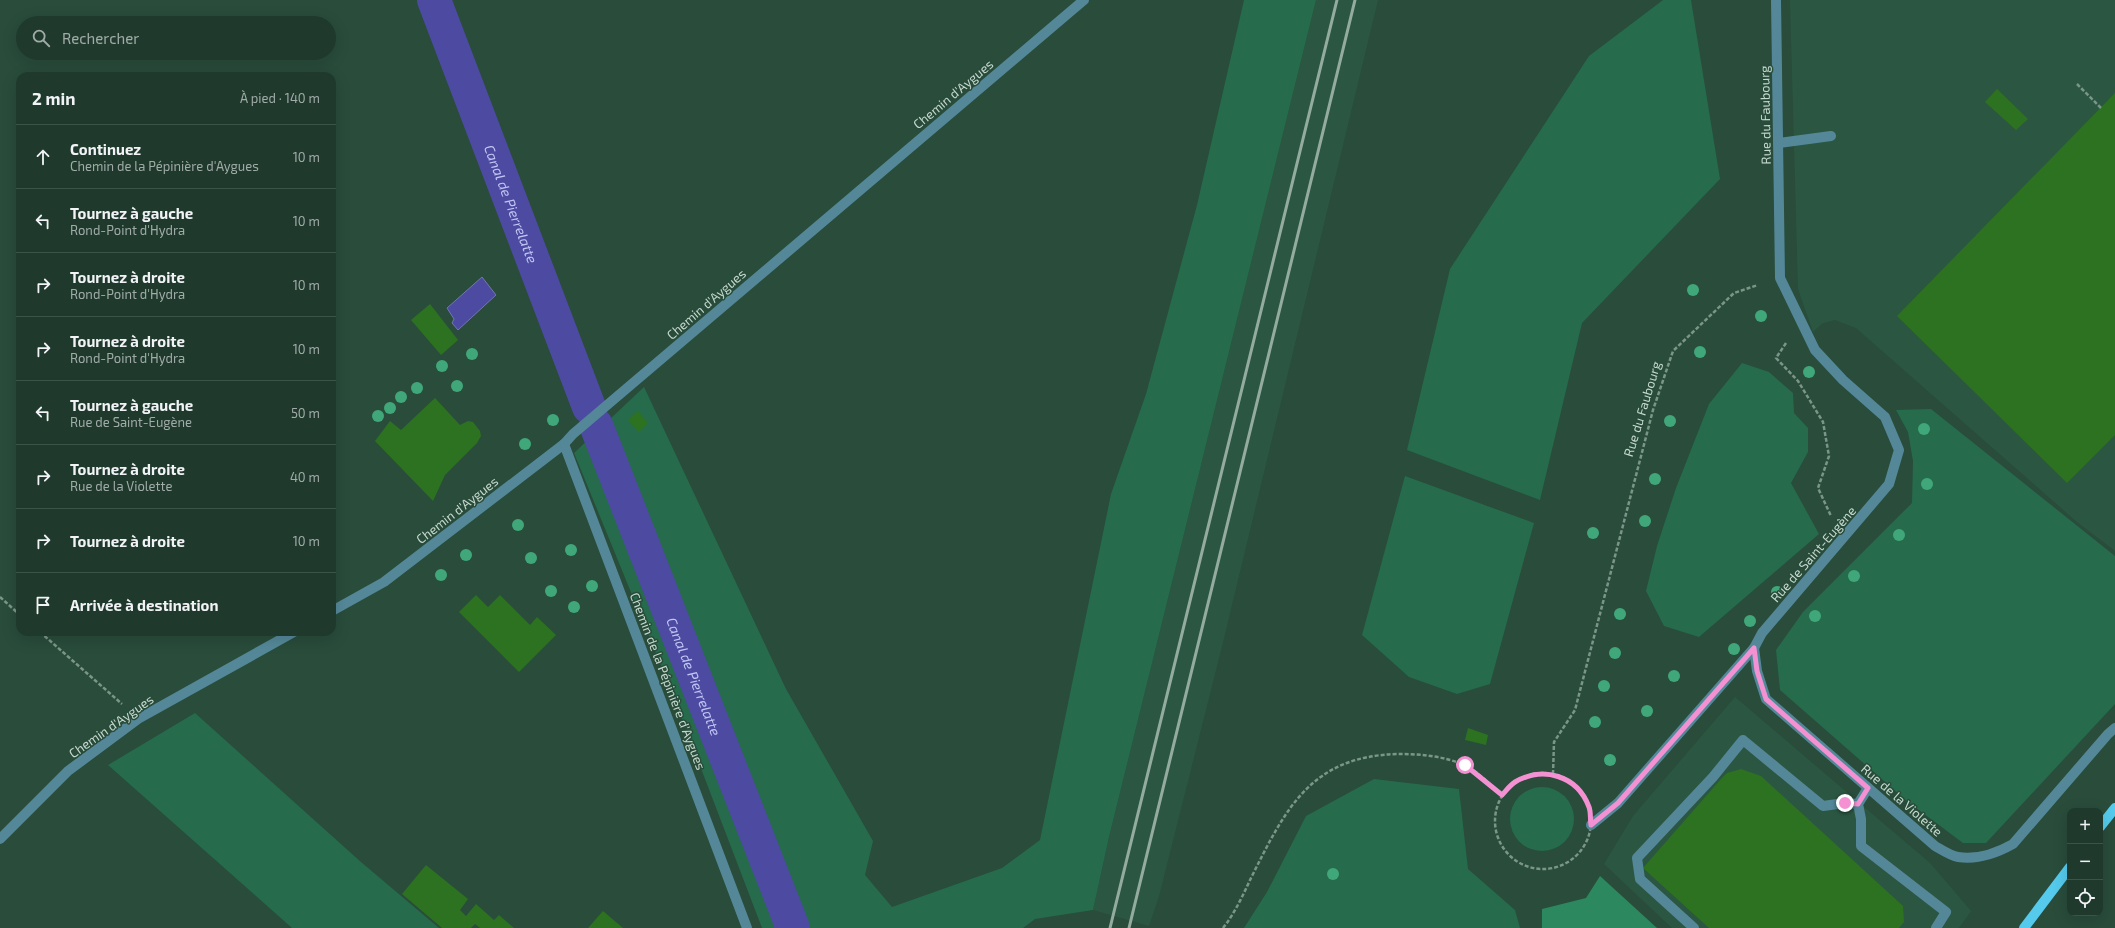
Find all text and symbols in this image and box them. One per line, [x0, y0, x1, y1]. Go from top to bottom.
search box [16, 16, 336, 60]
icon: search [30, 27, 52, 49]
text: Rechercher [62, 29, 139, 47]
street label: Chemin d'Aygues [910, 56, 996, 132]
street label: Rue du Faubourg [1756, 65, 1774, 165]
text: 2 min [32, 88, 75, 108]
text: À pied · 140 m [240, 90, 320, 106]
text: Continuez [70, 140, 141, 158]
water label: Canal de Pierrelatte [481, 142, 542, 266]
icon: ahead [32, 146, 54, 168]
text: 10 m [293, 149, 320, 165]
text: Chemin de la Pépinière d'Aygues [70, 158, 259, 174]
text: Tournez à gauche [70, 204, 193, 222]
icon: left [32, 210, 54, 232]
text: 10 m [293, 213, 320, 229]
text: Rond-Point d'Hydra [70, 222, 185, 238]
street label: Chemin d'Aygues [663, 265, 749, 343]
text: Tournez à droite [70, 268, 185, 286]
icon: right [32, 274, 54, 296]
text: 10 m [293, 277, 320, 293]
text: Rond-Point d'Hydra [70, 286, 185, 302]
text: Tournez à droite [70, 332, 185, 350]
icon: right [32, 338, 54, 360]
text: 10 m [293, 341, 320, 357]
text: Rond-Point d'Hydra [70, 350, 185, 366]
street label: Rue du Faubourg [1620, 359, 1664, 459]
text: Tournez à gauche [70, 396, 193, 414]
icon: left [32, 402, 54, 424]
text: 50 m [291, 405, 320, 421]
text: Rue de Saint-Eugène [70, 414, 192, 430]
text: Tournez à droite [70, 460, 185, 478]
icon: right [32, 466, 54, 488]
text: 40 m [290, 469, 320, 485]
street label: Chemin d'Aygues [413, 473, 501, 547]
text: Rue de la Violette [70, 478, 173, 494]
street label: Rue de Saint-Eugène [1767, 503, 1859, 605]
icon: right [32, 530, 54, 552]
text: Tournez à droite [70, 532, 185, 550]
text: 10 m [293, 533, 320, 549]
street label: Chemin de la Pépinière d'Aygues [627, 590, 709, 772]
icon: arrive [32, 594, 54, 616]
text: Arrivée à destination [70, 596, 218, 614]
water label: Canal de Pierrelatte [664, 615, 725, 738]
street label: Chemin d'Aygues [66, 691, 156, 761]
route start [1456, 756, 1474, 774]
street label: Rue de la Violette [1858, 760, 1946, 840]
route end [1836, 794, 1854, 812]
map controls [2067, 808, 2103, 916]
button: + [2067, 808, 2103, 844]
button: − [2067, 844, 2103, 880]
button: locate [2067, 880, 2103, 916]

